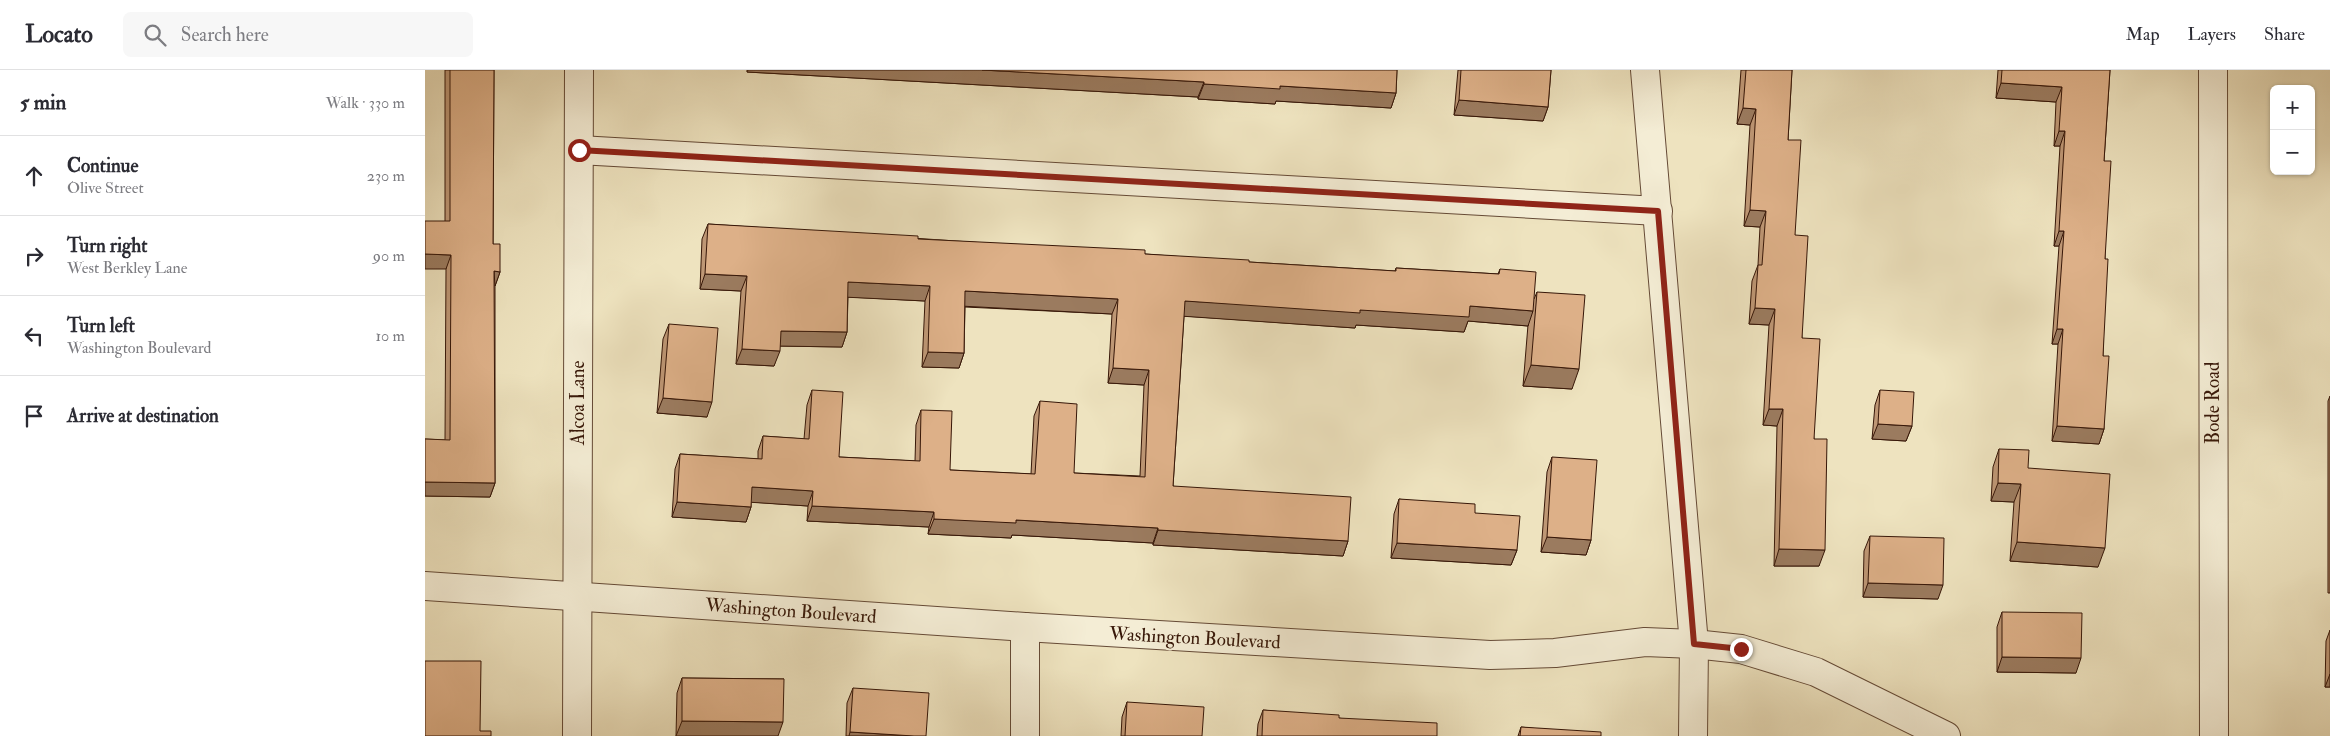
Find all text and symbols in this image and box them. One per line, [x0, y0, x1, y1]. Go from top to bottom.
search box [123, 12, 473, 57]
text: Locato [25, 19, 93, 50]
icon: search [141, 21, 169, 49]
text: Search here [181, 23, 269, 47]
text: Map [2126, 23, 2160, 46]
text: Layers [2188, 23, 2236, 46]
text: Share [2264, 23, 2305, 46]
map controls [2270, 85, 2315, 175]
button: + [2270, 85, 2315, 130]
text: 5 min [20, 89, 66, 116]
text: Walk · 330 m [326, 93, 405, 113]
button: − [2270, 130, 2315, 175]
route start [568, 139, 591, 162]
text: Continue [67, 154, 138, 178]
icon: ahead [20, 162, 48, 190]
text: 230 m [367, 166, 405, 186]
text: Olive Street [67, 178, 144, 198]
text: Turn right [67, 234, 147, 258]
icon: right [20, 242, 48, 270]
text: 90 m [373, 246, 405, 266]
text: West Berkley Lane [67, 258, 188, 278]
text: Turn left [67, 314, 135, 338]
icon: left [20, 322, 48, 350]
text: 10 m [375, 326, 405, 346]
text: Washington Boulevard [67, 338, 211, 358]
street label: Alcoa Lane [566, 361, 590, 446]
street label: Bode Road [2201, 361, 2225, 444]
icon: arrive [20, 402, 48, 430]
text: Arrive at destination [67, 404, 219, 428]
street label: Washington Boulevard [704, 593, 878, 629]
street label: Washington Boulevard [1108, 621, 1282, 655]
route end [1730, 638, 1753, 661]

